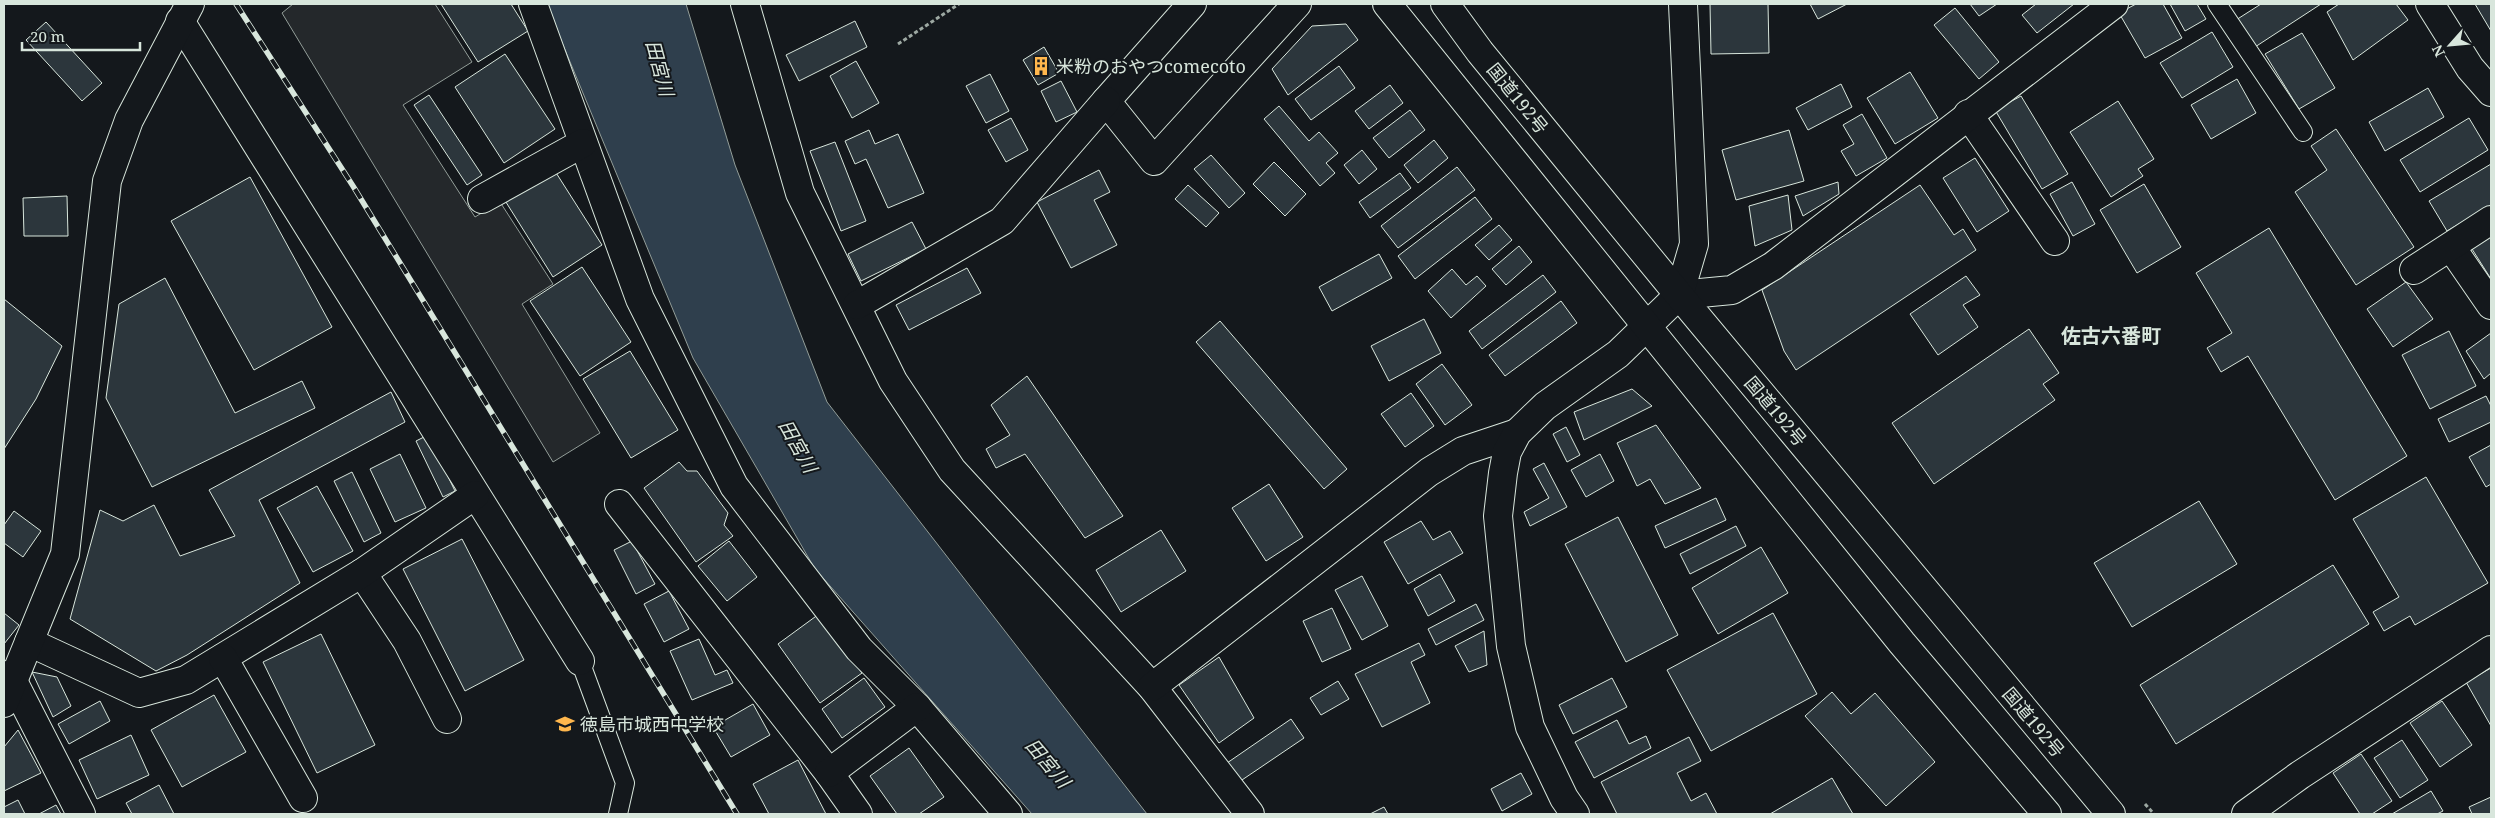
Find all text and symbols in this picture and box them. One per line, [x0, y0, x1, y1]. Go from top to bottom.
scale bar [22, 20, 140, 52]
north arrow [2425, 20, 2475, 70]
text: 20 m [30, 26, 65, 46]
water label: 田宮川 [640, 37, 680, 101]
text: N [2427, 42, 2449, 60]
place label: 米粉のおやつcomecoto [1056, 54, 1246, 78]
building icon: 米粉のおやつcomecoto [1030, 55, 1052, 77]
street label: 国道192号 [1482, 58, 1554, 138]
district label: 佐古六番町 [2061, 322, 2161, 349]
street label: 国道192号 [1740, 371, 1812, 451]
water label: 田宮川 [773, 415, 824, 479]
street label: 国道192号 [1998, 682, 2070, 762]
place label: 徳島市城西中学校 [580, 712, 724, 736]
school or university icon: 徳島市城西中学校 [554, 713, 576, 735]
water label: 田宮川 [1020, 733, 1078, 795]

